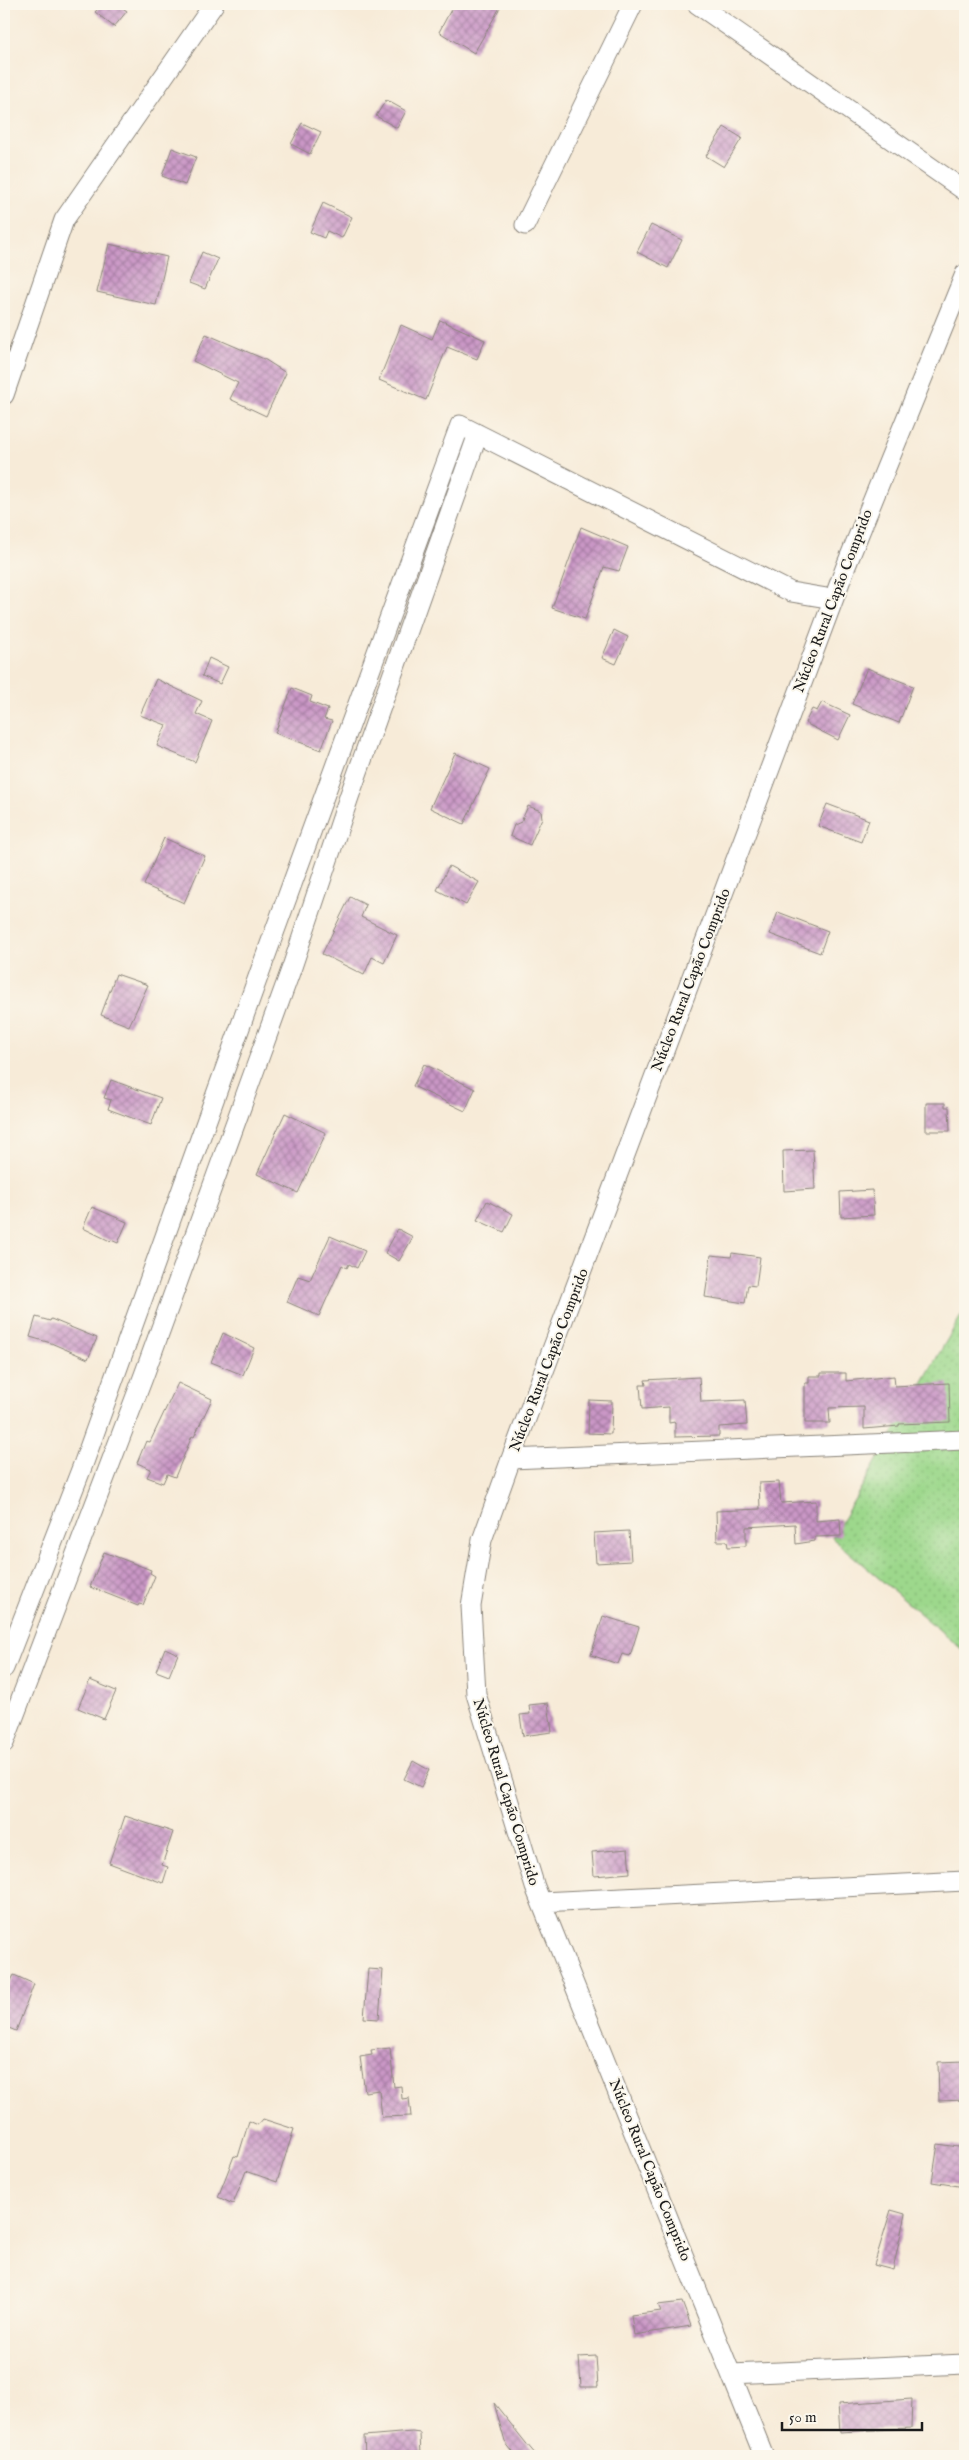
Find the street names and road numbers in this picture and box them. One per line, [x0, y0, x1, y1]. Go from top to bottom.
street label: Núcleo Rural Capão Comprido [789, 507, 877, 695]
street label: Núcleo Rural Capão Comprido [647, 886, 735, 1074]
street label: Núcleo Rural Capão Comprido [505, 1266, 593, 1454]
street label: Núcleo Rural Capão Comprido [468, 1696, 544, 1888]
street label: Núcleo Rural Capão Comprido [605, 2076, 695, 2264]

